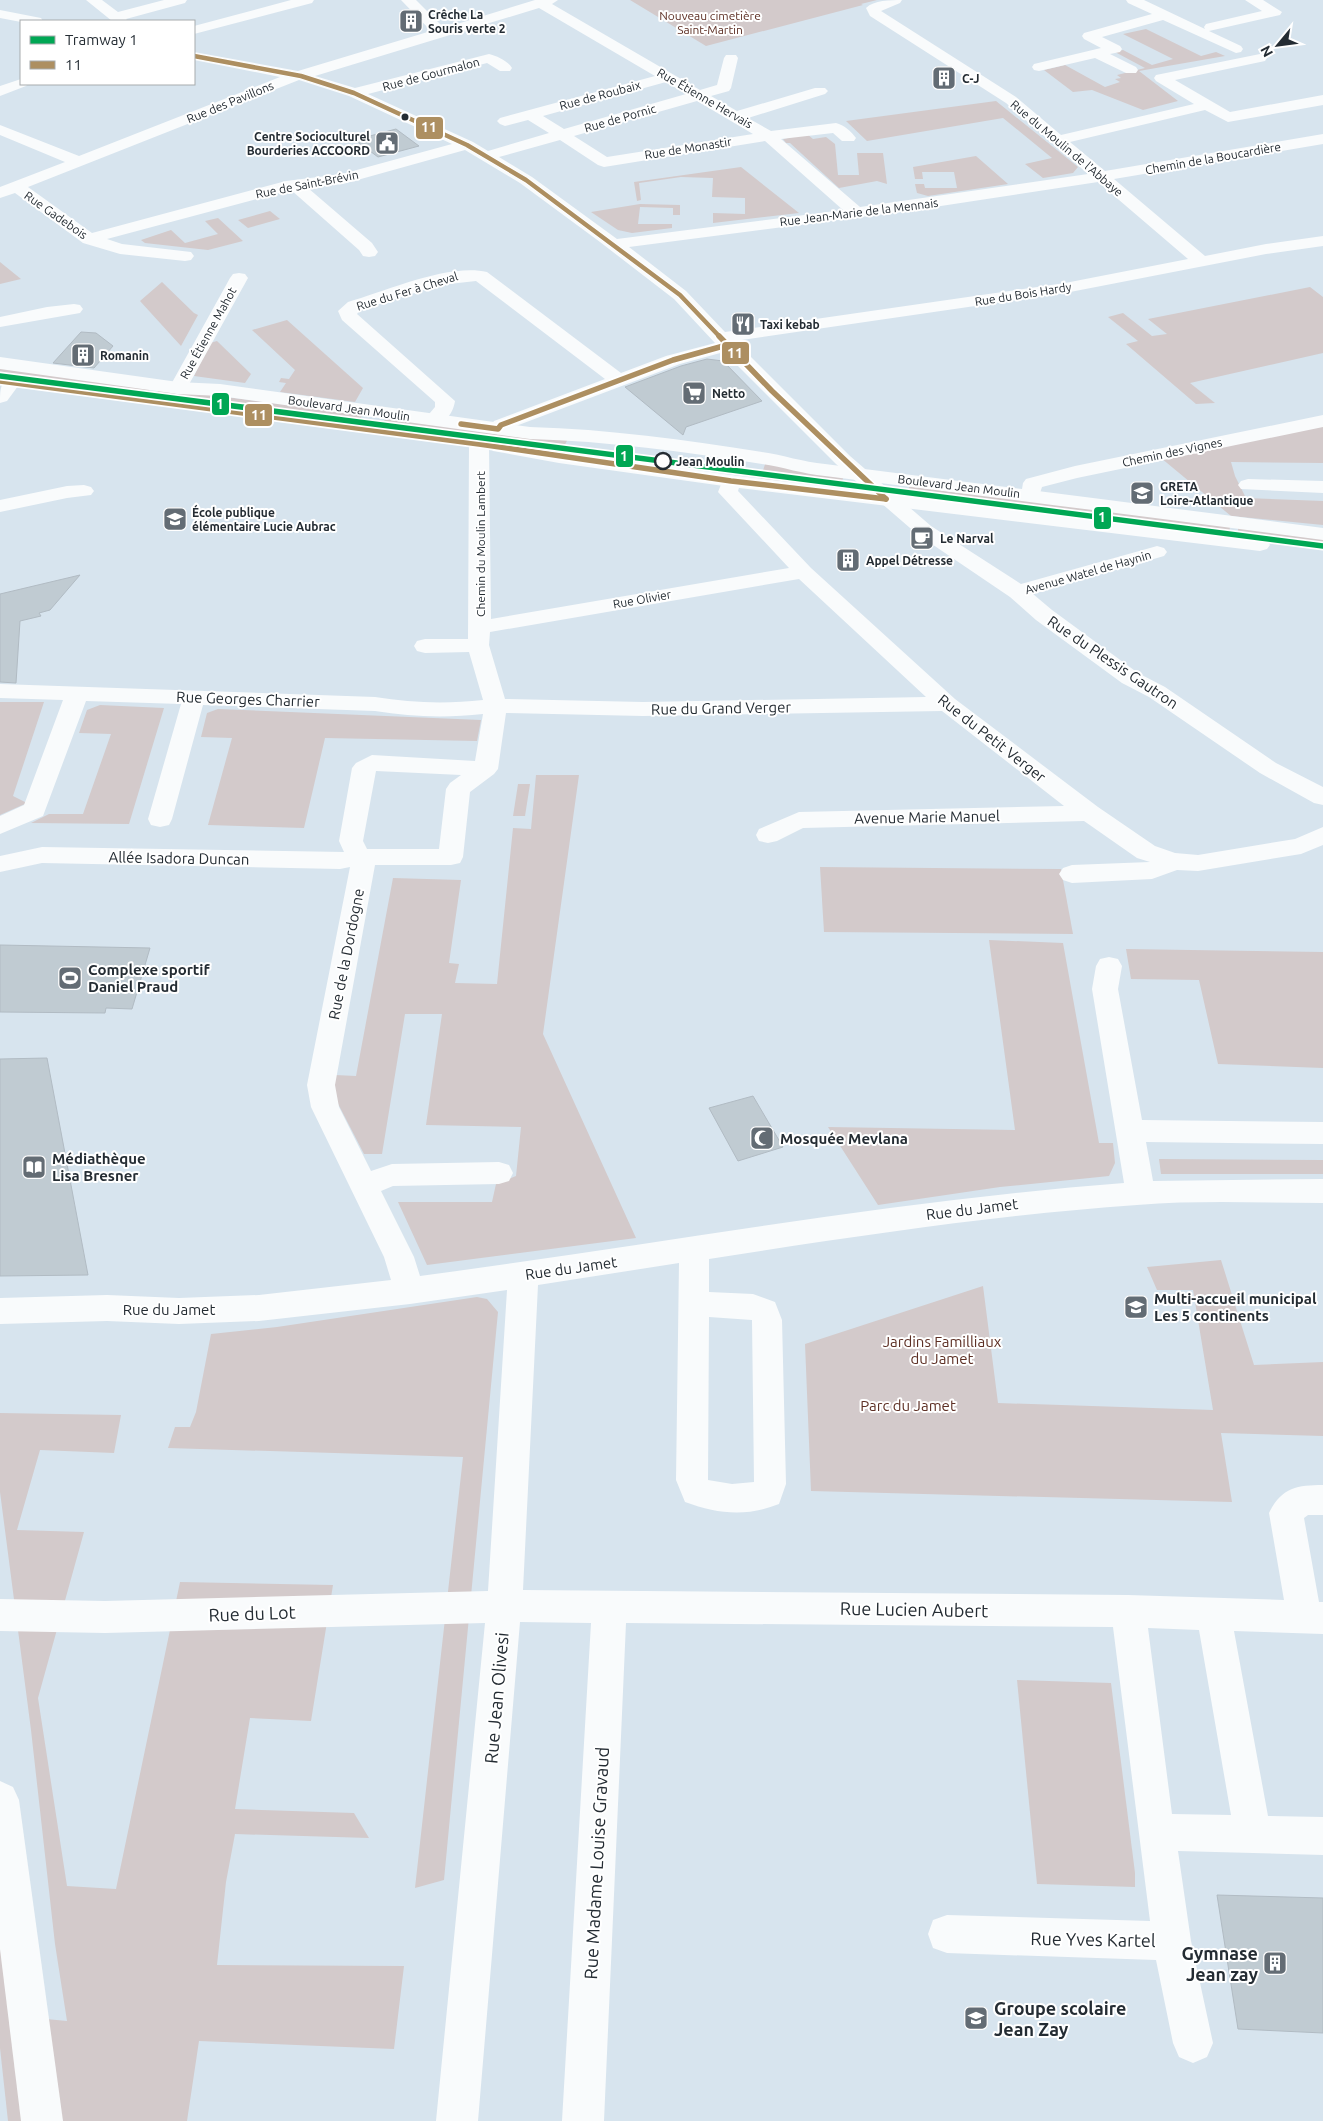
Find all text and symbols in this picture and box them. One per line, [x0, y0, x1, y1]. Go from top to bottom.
building icon: Crêche La Souris verte 2 [398, 8, 424, 34]
place label: Crêche La Souris verte 2 [428, 8, 506, 35]
park label: Nouveau cimetière Saint-Martin [659, 9, 761, 36]
legend [20, 20, 195, 85]
north arrow [1253, 20, 1303, 70]
text: Tramway 1 [65, 31, 138, 48]
text: N [1257, 43, 1276, 60]
street label: Rue de Gourmalon [381, 55, 481, 93]
text: 11 [65, 56, 82, 73]
street label: Rue Étienne Hervais [655, 65, 755, 131]
building icon: C-J [931, 65, 957, 91]
place label: C-J [962, 72, 980, 85]
street label: Rue de Roubaix [558, 78, 642, 112]
street label: Rue des Pavillons [185, 79, 275, 125]
street label: Rue du Moulin de l'Abbaye [1008, 97, 1126, 199]
street label: Rue de Pornic [583, 101, 658, 134]
unlabelled marker [400, 112, 410, 122]
line badge: 11 [415, 116, 444, 140]
text: 11 [421, 119, 437, 135]
place label: Centre Socioculturel Bourderies ACCOORD [247, 130, 370, 157]
public building icon: Centre Socioculturel Bourderies ACCOORD [374, 130, 400, 156]
street label: Rue de Monastir [644, 135, 733, 161]
street label: Chemin de la Boucardière [1144, 140, 1282, 176]
street label: Rue de Saint-Brévin [254, 168, 360, 200]
street label: Rue Gadebois [22, 189, 90, 241]
street label: Rue Jean-Marie de la Mennais [779, 196, 939, 228]
street label: Rue du Fer à Cheval [355, 269, 459, 313]
street label: Rue du Bois Hardy [974, 280, 1072, 308]
street label: Rue Étienne Mahot [177, 285, 239, 381]
restaurant icon: Taxi kebab [730, 311, 756, 337]
place label: Taxi kebab [760, 318, 820, 331]
line badge: 11 [721, 341, 750, 365]
building icon: Romanin [70, 342, 96, 368]
text: 11 [727, 345, 743, 361]
place label: Romanin [100, 349, 149, 362]
supermarket icon: Netto [681, 380, 707, 406]
place label: Netto [712, 387, 745, 400]
line badge: 1 [211, 392, 230, 416]
street label: Boulevard Jean Moulin [287, 393, 411, 423]
text: 1 [216, 396, 224, 412]
line badge: 11 [244, 403, 273, 427]
text: 11 [251, 407, 267, 423]
street label: Chemin des Vignes [1121, 435, 1223, 469]
line badge: 1 [615, 444, 634, 468]
text: 1 [620, 448, 628, 464]
marker: Jean Moulin [654, 452, 672, 470]
place label: Jean Moulin [676, 455, 744, 468]
street label: Chemin du Moulin Lambert [474, 471, 487, 617]
street label: Boulevard Jean Moulin [897, 472, 1021, 500]
school or university icon: GRETA Loire-Atlantique [1129, 480, 1155, 506]
place label: GRETA Loire-Atlantique [1160, 480, 1253, 507]
place label: École publique élémentaire Lucie Aubrac [192, 504, 336, 533]
school or university icon: École publique élémentaire Lucie Aubrac [162, 506, 188, 532]
line badge: 1 [1093, 506, 1112, 530]
text: 1 [1098, 509, 1106, 525]
cafe icon: Le Narval [909, 525, 935, 551]
place label: Le Narval [940, 532, 994, 545]
building icon: Appel Détresse [835, 547, 861, 573]
street label: Avenue Watel de Haynin [1023, 548, 1153, 596]
place label: Appel Détresse [866, 554, 953, 567]
street label: Rue Olivier [612, 587, 673, 611]
street label: Rue du Plessis Gautron [1045, 612, 1181, 712]
street label: Rue Georges Charrier [176, 688, 320, 710]
street label: Rue du Petit Verger [935, 691, 1049, 785]
street label: Rue du Grand Verger [651, 698, 791, 718]
street label: Avenue Marie Manuel [854, 807, 1000, 827]
street label: Allée Isadora Duncan [108, 848, 250, 868]
street label: Rue de la Dordogne [325, 887, 367, 1021]
place label: Complexe sportif Daniel Praud [88, 961, 210, 995]
sports icon: Complexe sportif Daniel Praud [57, 965, 83, 991]
mosque icon: Mosquée Mevlana [749, 1125, 775, 1151]
place label: Mosquée Mevlana [780, 1130, 908, 1147]
place label: Médiathèque Lisa Bresner [52, 1150, 146, 1184]
library icon: Médiathèque Lisa Bresner [21, 1154, 47, 1180]
street label: Rue du Jamet [925, 1195, 1019, 1223]
street label: Rue du Jamet [524, 1253, 618, 1283]
place label: Multi-accueil municipal Les 5 continents [1154, 1290, 1317, 1324]
school or university icon: Multi-accueil municipal Les 5 continents [1123, 1294, 1149, 1320]
street label: Rue du Jamet [123, 1301, 215, 1318]
park label: Jardins Familliaux du Jamet [883, 1333, 1002, 1367]
park label: Parc du Jamet [860, 1397, 956, 1414]
street label: Rue Lucien Aubert [840, 1598, 988, 1620]
street label: Rue du Lot [208, 1601, 296, 1625]
street label: Rue Jean Olivesi [480, 1631, 512, 1765]
street label: Rue Madame Louise Gravaud [580, 1746, 612, 1980]
street label: Rue Yves Kartel [1030, 1928, 1156, 1950]
place label: Gymnase Jean zay [1181, 1943, 1258, 1984]
building icon: Gymnase Jean zay [1262, 1950, 1288, 1976]
place label: Groupe scolaire Jean Zay [994, 1998, 1126, 2039]
school or university icon: Groupe scolaire Jean Zay [963, 2005, 989, 2031]

